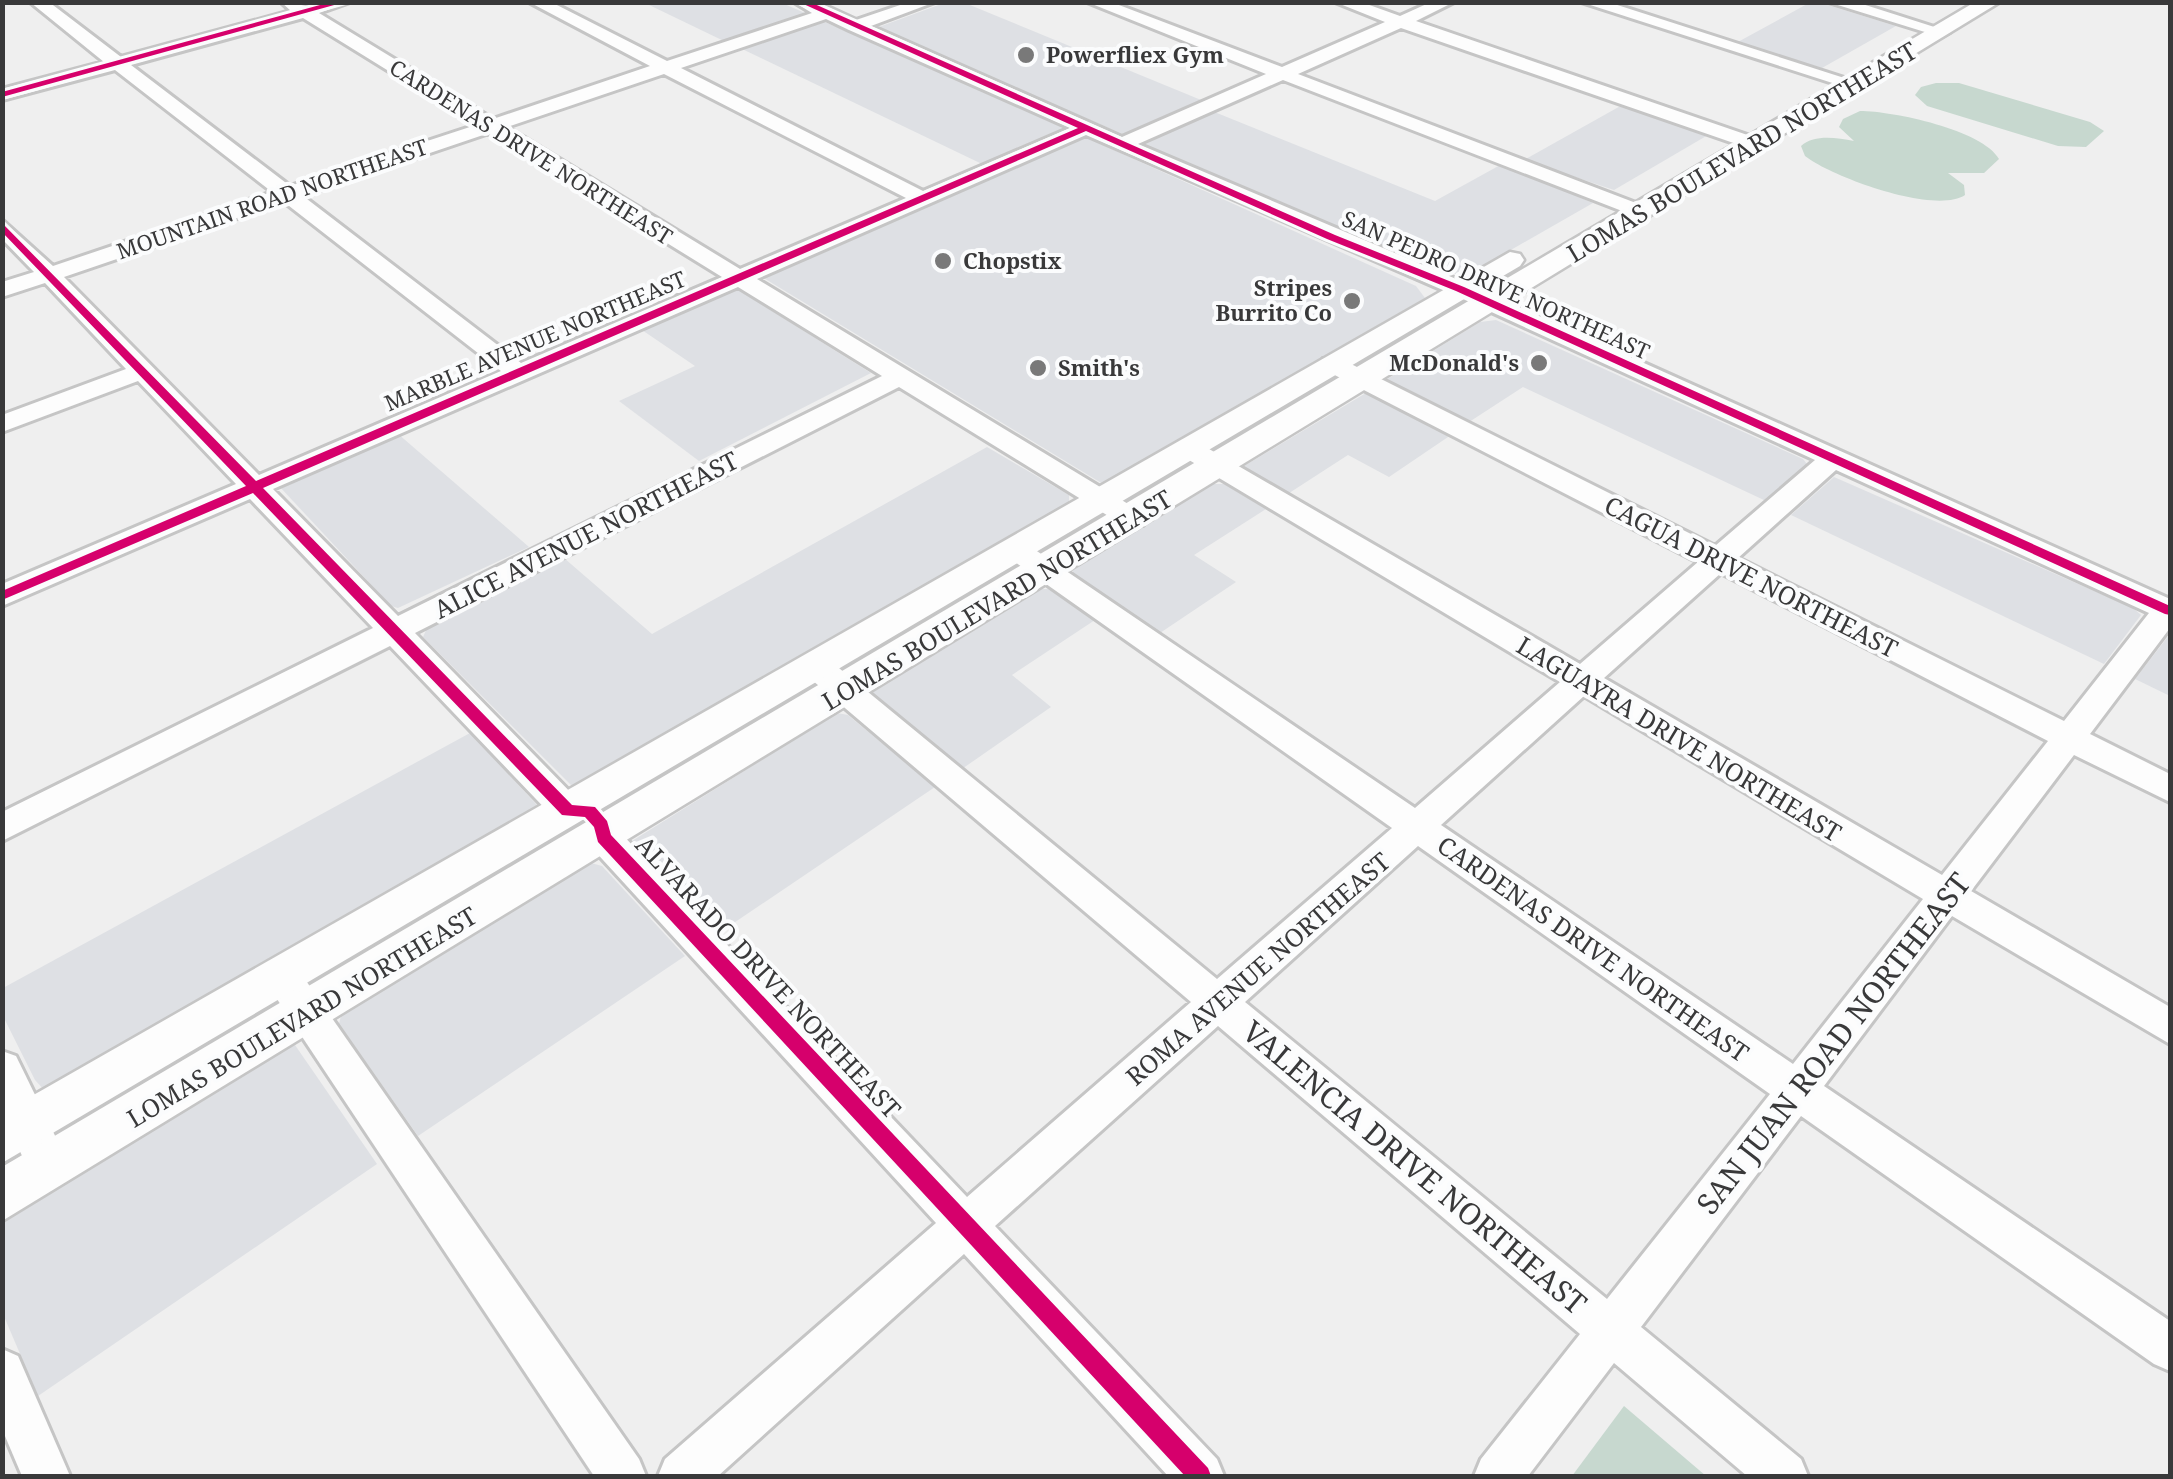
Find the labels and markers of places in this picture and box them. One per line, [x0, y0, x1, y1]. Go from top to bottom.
place label: Powerfliex Gym [1046, 39, 1224, 69]
marker: Powerfliex Gym [1015, 44, 1037, 66]
place label: Chopstix [963, 245, 1062, 275]
marker: Chopstix [932, 250, 954, 272]
place label: Stripes Burrito Co [1215, 272, 1332, 327]
marker: Stripes Burrito Co [1341, 290, 1363, 312]
place label: McDonald's [1389, 347, 1519, 377]
place label: Smith's [1058, 352, 1140, 382]
marker: McDonald's [1528, 352, 1550, 374]
marker: Smith's [1027, 357, 1049, 379]

